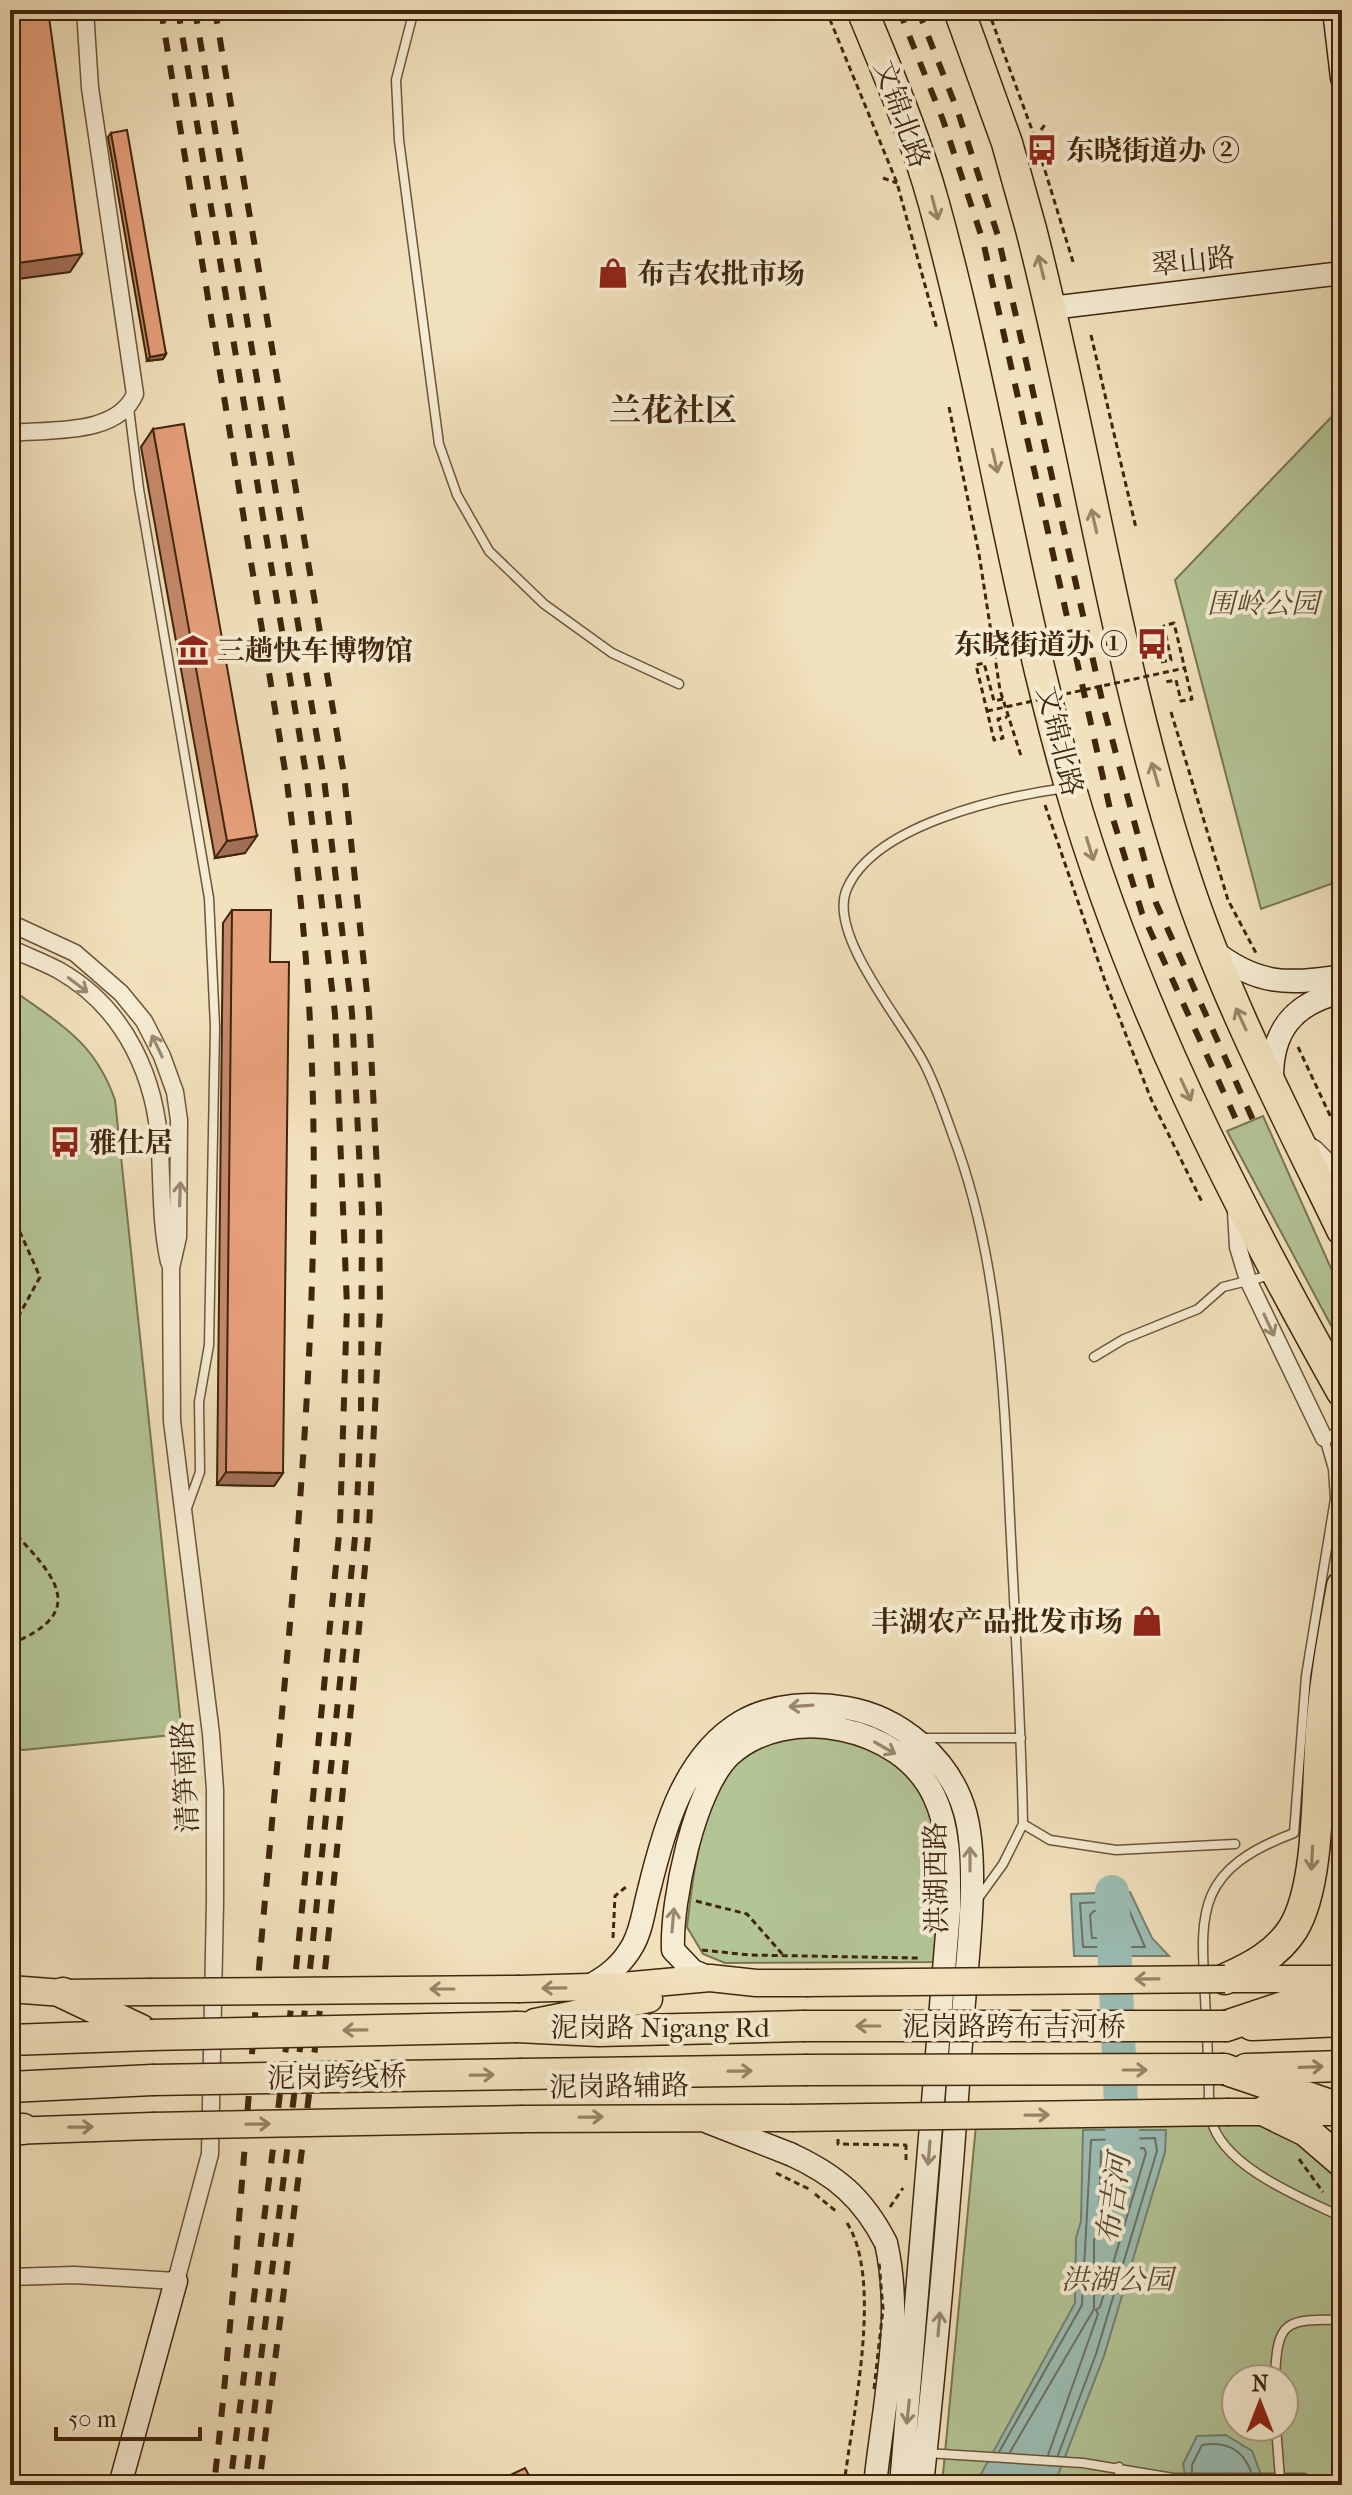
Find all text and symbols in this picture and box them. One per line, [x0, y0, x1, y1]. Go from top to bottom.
street label: 文锦北路 [867, 56, 937, 172]
bus stop icon: 东晓街道办 ② [1025, 133, 1059, 167]
place label: 东晓街道办 ② [1066, 134, 1240, 167]
one-way arrow [928, 194, 943, 220]
street label: 翠山路 [1149, 240, 1237, 282]
one-way arrow [1032, 254, 1047, 280]
shop icon: 布吉农批市场 [596, 256, 630, 290]
place label: 布吉农批市场 [637, 257, 805, 290]
district label: 兰花社区 [609, 392, 737, 429]
one-way arrow [988, 447, 1003, 473]
one-way arrow [1086, 509, 1101, 535]
park label: 围岭公园 [1207, 587, 1323, 620]
bus stop icon: 东晓街道办 ① [1135, 627, 1169, 661]
place label: 东晓街道办 ① [954, 628, 1128, 661]
museum icon: 三趟快车博物馆 [176, 633, 210, 667]
place label: 三趟快车博物馆 [217, 634, 413, 667]
street label: 文锦北路 [1030, 683, 1090, 799]
one-way arrow [1147, 762, 1162, 788]
one-way arrow [1084, 836, 1098, 861]
one-way arrow [67, 976, 89, 993]
one-way arrow [1233, 1007, 1248, 1032]
one-way arrow [149, 1034, 164, 1058]
one-way arrow [1179, 1078, 1194, 1102]
bus stop icon: 雅仕居 [48, 1125, 82, 1159]
place label: 雅仕居 [89, 1126, 173, 1159]
one-way arrow [173, 1181, 188, 1208]
one-way arrow [1262, 1312, 1277, 1336]
shop icon: 丰湖农产品批发市场 [1130, 1604, 1164, 1638]
place label: 丰湖农产品批发市场 [871, 1605, 1123, 1638]
one-way arrow [788, 1699, 815, 1714]
street label: 清笋南路 [166, 1720, 204, 1834]
one-way arrow [873, 1740, 896, 1756]
street label: 洪湖西路 [919, 1822, 953, 1934]
one-way arrow [1304, 1844, 1319, 1871]
one-way arrow [962, 1846, 977, 1873]
one-way arrow [666, 1907, 681, 1934]
one-way arrow [1134, 1972, 1161, 1987]
one-way arrow [541, 1980, 568, 1995]
one-way arrow [429, 1981, 456, 1997]
street label: 泥岗路跨布吉河桥 [902, 2010, 1126, 2043]
street label: 泥岗路 Nigang Rd [550, 2011, 771, 2044]
one-way arrow [855, 2018, 882, 2034]
one-way arrow [342, 2023, 369, 2038]
street label: 泥岗跨线桥 [267, 2059, 407, 2095]
one-way arrow [1297, 2059, 1324, 2074]
one-way arrow [1121, 2062, 1148, 2078]
one-way arrow [726, 2063, 753, 2079]
one-way arrow [468, 2067, 495, 2083]
street label: 泥岗路辅路 [549, 2068, 689, 2104]
one-way arrow [1023, 2107, 1050, 2123]
one-way arrow [577, 2110, 604, 2125]
one-way arrow [244, 2116, 271, 2131]
one-way arrow [67, 2120, 94, 2135]
one-way arrow [921, 2139, 936, 2166]
water label: 布吉河 [1090, 2147, 1138, 2246]
park label: 洪湖公园 [1061, 2263, 1177, 2296]
one-way arrow [932, 2311, 947, 2338]
north arrow [1220, 2363, 1300, 2443]
text: N [1252, 2371, 1269, 2397]
scale bar [56, 2391, 200, 2441]
one-way arrow [901, 2398, 916, 2425]
text: 50 m [68, 2405, 117, 2433]

